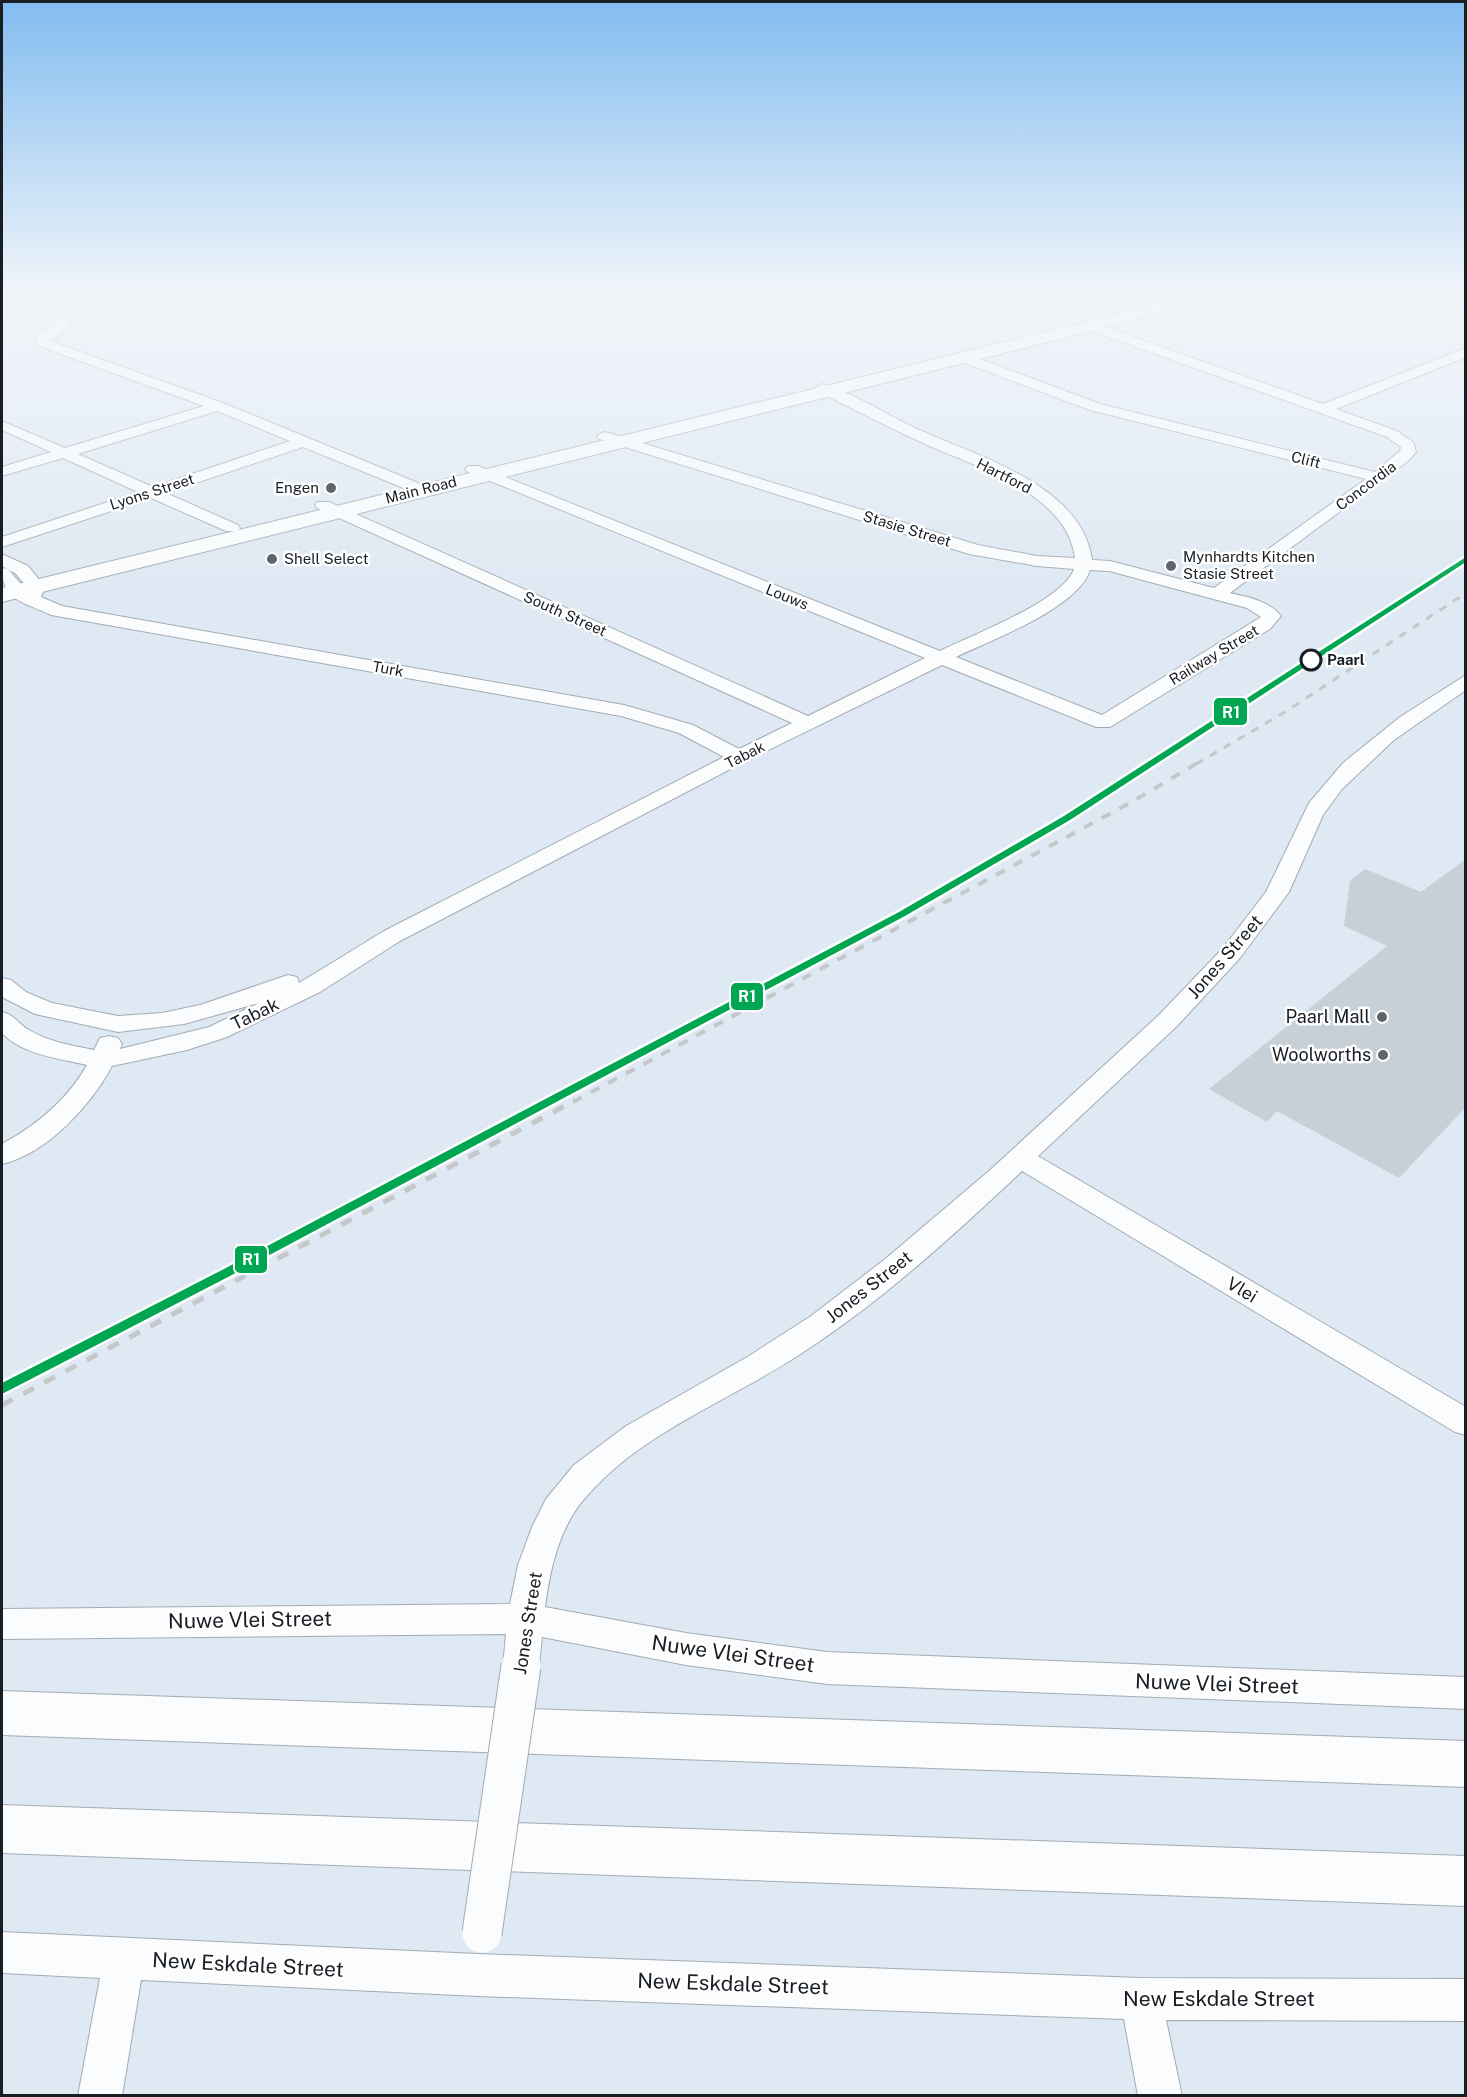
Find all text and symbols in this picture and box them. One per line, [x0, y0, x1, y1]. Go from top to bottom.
street label: Clift [1290, 448, 1323, 471]
street label: Hartford [974, 454, 1035, 497]
street label: Concordia [1332, 457, 1399, 514]
street label: Lyons Street [107, 470, 196, 513]
street label: Main Road [383, 472, 458, 507]
place label: Engen [275, 479, 319, 496]
marker: Engen [324, 481, 338, 495]
street label: Stasie Street [861, 507, 953, 550]
place label: Mynhardts Kitchen Stasie Street [1183, 548, 1315, 582]
place label: Shell Select [284, 550, 369, 567]
marker: Shell Select [265, 552, 279, 566]
marker: Mynhardts Kitchen Stasie Street [1164, 559, 1178, 573]
street label: Louws [763, 580, 811, 613]
street label: South Street [521, 588, 610, 640]
street label: Railway Street [1166, 621, 1262, 688]
marker: Paarl [1300, 649, 1322, 671]
place label: Paarl [1327, 651, 1365, 668]
street label: Turk [371, 657, 405, 680]
line badge: R1 [1213, 697, 1248, 726]
text: R1 [1222, 703, 1240, 722]
street label: Tabak [722, 737, 767, 772]
street label: Jones Street [1183, 911, 1267, 1003]
line badge: R1 [730, 982, 764, 1011]
text: R1 [738, 987, 756, 1006]
street label: Tabak [228, 993, 282, 1034]
place label: Paarl Mall [1285, 1006, 1370, 1027]
marker: Paarl Mall [1375, 1010, 1389, 1024]
place label: Woolworths [1272, 1044, 1371, 1065]
marker: Woolworths [1376, 1048, 1390, 1062]
line badge: R1 [234, 1245, 268, 1274]
street label: Jones Street [821, 1246, 916, 1327]
text: R1 [242, 1250, 260, 1269]
street label: Vlei [1223, 1272, 1261, 1307]
street label: Jones Street [509, 1570, 546, 1676]
street label: Nuwe Vlei Street [168, 1606, 332, 1633]
street label: Nuwe Vlei Street [650, 1630, 816, 1677]
street label: Nuwe Vlei Street [1135, 1668, 1299, 1699]
street label: New Eskdale Street [152, 1947, 344, 1982]
street label: New Eskdale Street [637, 1968, 829, 1999]
street label: New Eskdale Street [1123, 1986, 1315, 2011]

